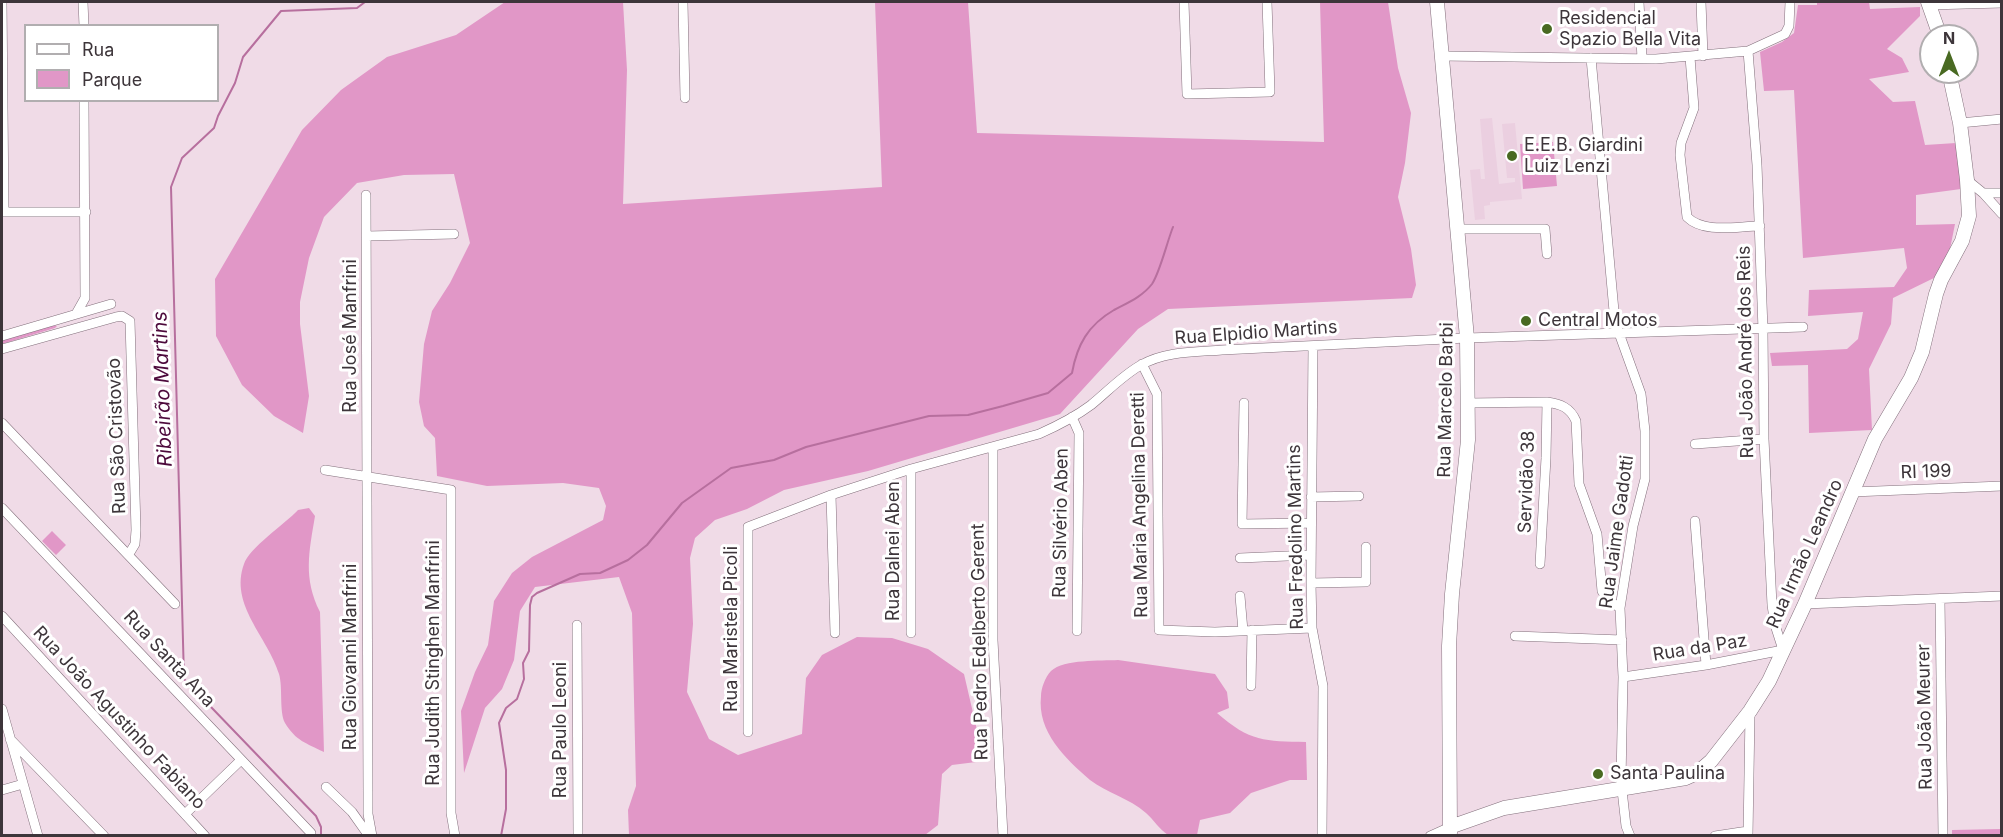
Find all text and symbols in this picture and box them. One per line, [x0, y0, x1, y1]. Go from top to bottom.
place label: Residencial Spazio Bella Vita [1559, 8, 1701, 50]
marker: Residencial Spazio Bella Vita [1540, 22, 1554, 36]
legend [24, 24, 219, 102]
north arrow [1919, 24, 1979, 84]
text: N [1943, 28, 1955, 48]
text: Rua [82, 39, 114, 60]
text: Parque [82, 69, 142, 90]
place label: E.E.B. Giardini Luiz Lenzi [1524, 135, 1643, 178]
marker: E.E.B. Giardini Luiz Lenzi [1505, 149, 1519, 163]
street label: Rua João André dos Reis [1733, 245, 1759, 459]
street label: Rua José Manfrini [340, 259, 362, 413]
place label: Central Motos [1538, 310, 1658, 332]
water label: Ribeirão Martins [148, 311, 178, 467]
marker: Central Motos [1519, 314, 1533, 328]
street label: Rua Elpidio Martins [1174, 317, 1338, 349]
street label: Rua Marcelo Barbi [1434, 322, 1458, 478]
street label: Rua São Cristovão [103, 358, 131, 514]
street label: Rua Maria Angelina Deretti [1127, 392, 1153, 618]
street label: Servidão 38 [1514, 430, 1540, 534]
street label: Rua Fredolino Martins [1284, 444, 1308, 630]
street label: Rua Silvério Aben [1049, 448, 1073, 598]
street label: Rua Jaime Gadotti [1596, 454, 1638, 610]
street label: RI 199 [1900, 460, 1952, 484]
street label: Rua Irmão Leandro [1762, 476, 1848, 632]
street label: Rua Dalnei Aben [883, 481, 905, 621]
street label: Rua Pedro Edelberto Gerent [967, 523, 993, 761]
street label: Rua Judith Stinghen Manfrini [423, 540, 445, 786]
street label: Rua Maristela Picoli [721, 546, 743, 712]
street label: Rua Giovanni Manfrini [340, 564, 362, 750]
street label: Rua Santa Ana [119, 606, 219, 712]
street label: Rua João Agustinho Fabiano [28, 622, 210, 814]
street label: Rua da Paz [1651, 630, 1749, 666]
street label: Rua João Meurer [1913, 644, 1937, 790]
street label: Rua Paulo Leoni [550, 662, 572, 798]
place label: Santa Paulina [1610, 763, 1725, 785]
marker: Santa Paulina [1591, 767, 1605, 781]

